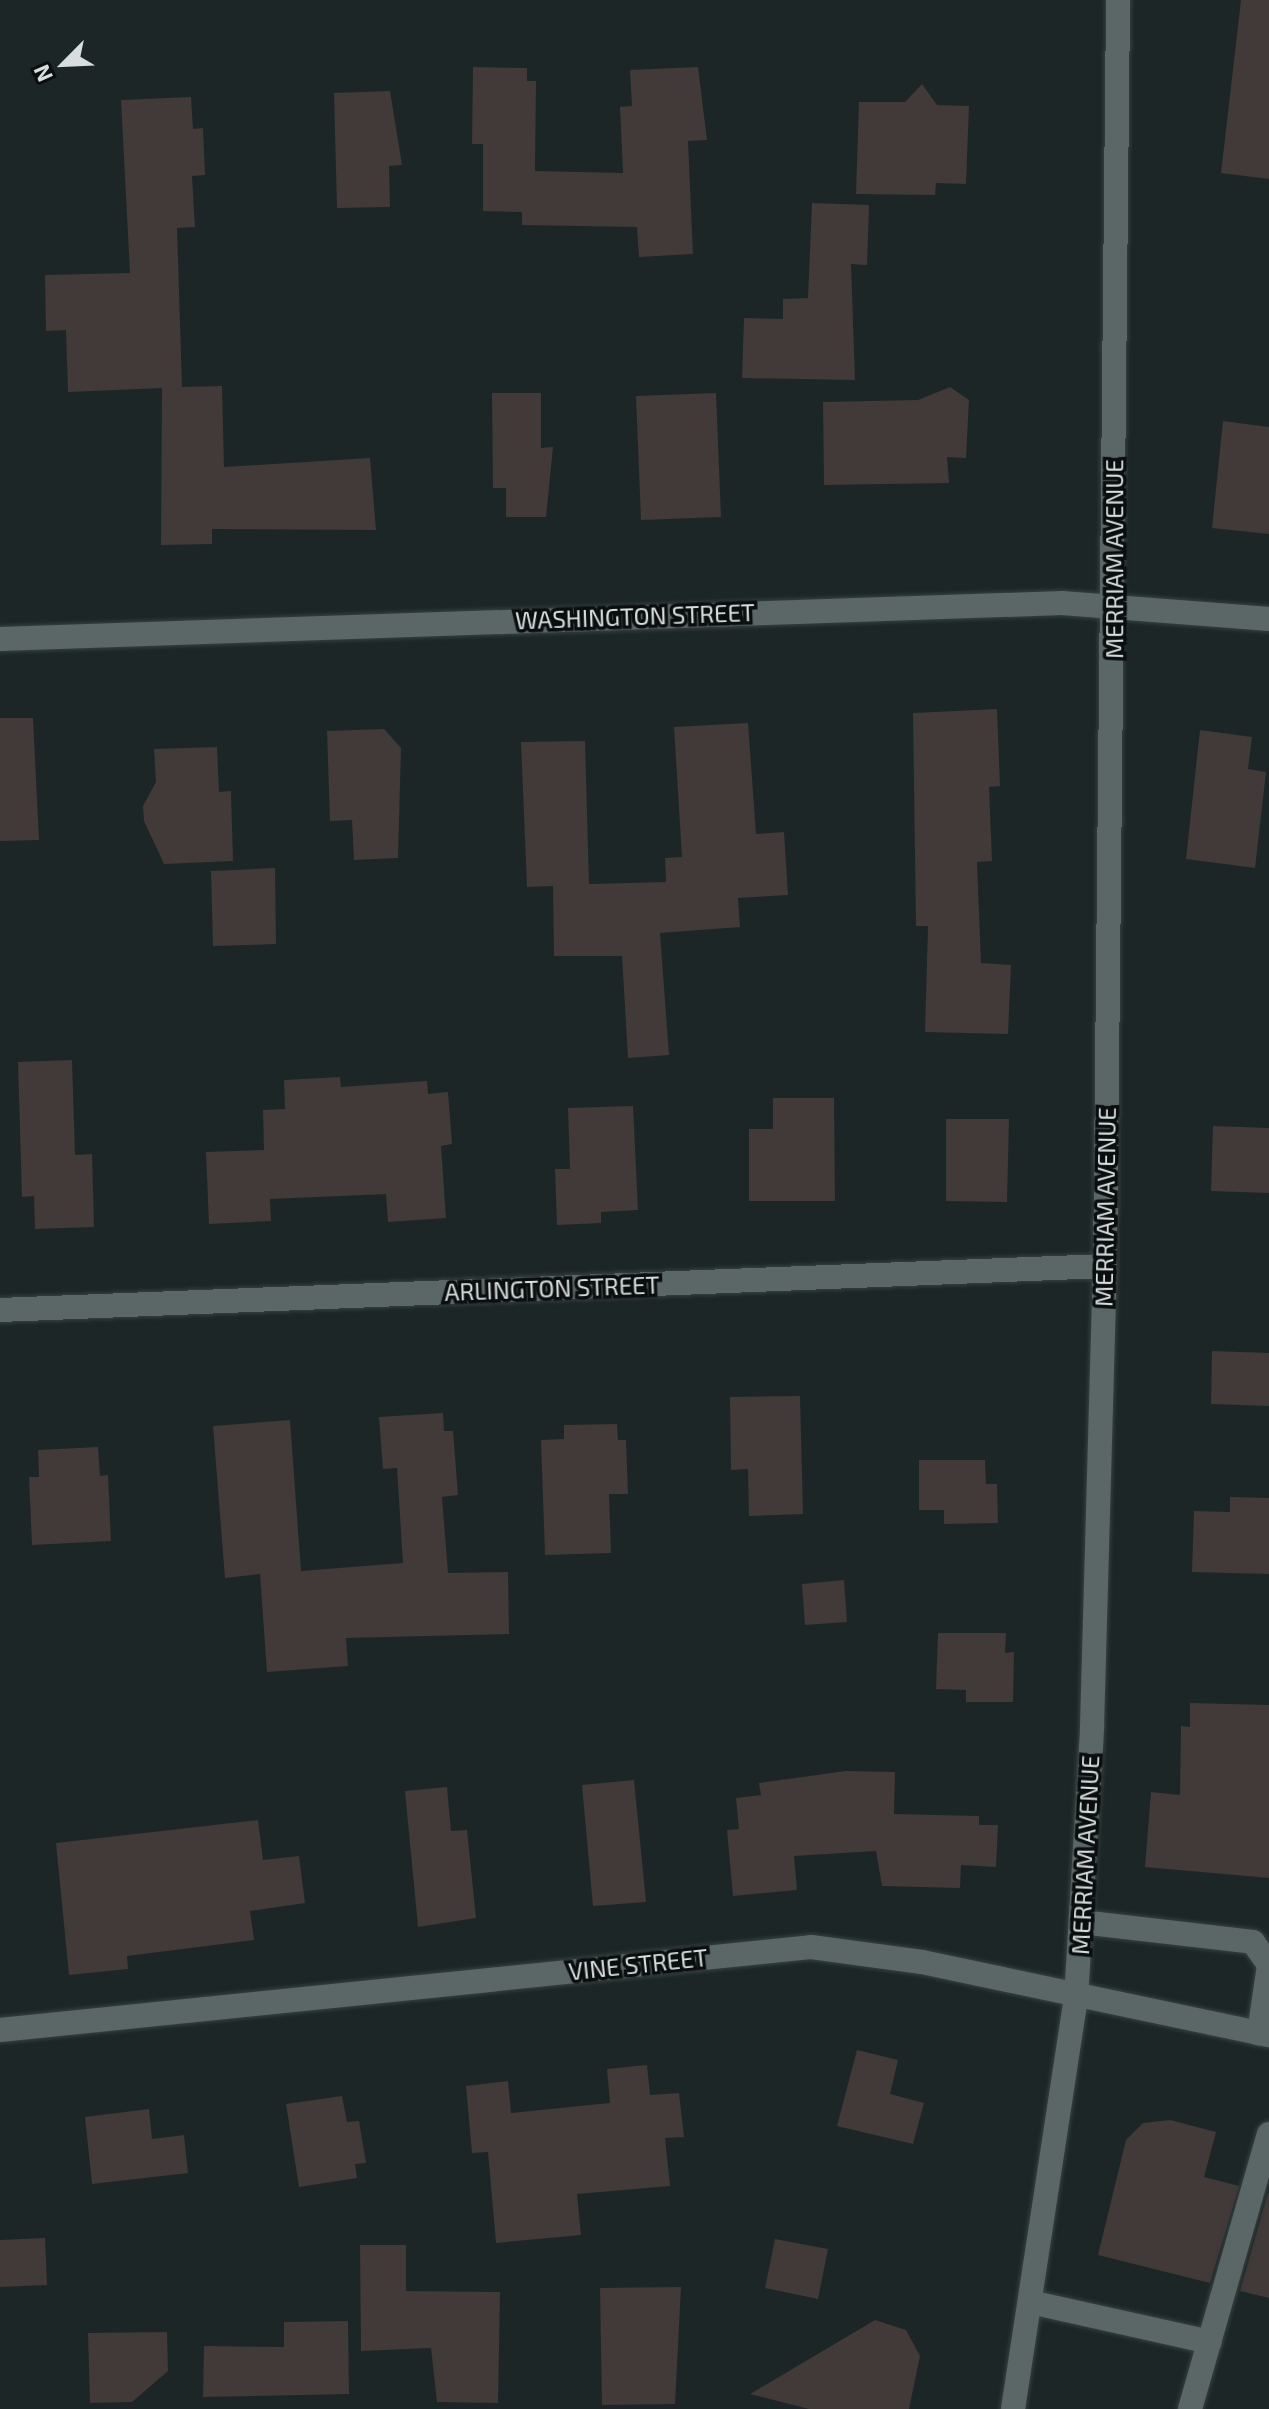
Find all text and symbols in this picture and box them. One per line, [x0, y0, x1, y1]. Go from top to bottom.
north arrow [24, 24, 104, 104]
text: N [27, 61, 57, 86]
street label: MERRIAM AVENUE [1100, 459, 1128, 659]
street label: WASHINGTON STREET [515, 597, 755, 635]
street label: MERRIAM AVENUE [1089, 1107, 1121, 1307]
street label: ARLINGTON STREET [444, 1270, 660, 1306]
street label: MERRIAM AVENUE [1065, 1754, 1105, 1956]
street label: VINE STREET [567, 1942, 709, 1986]

